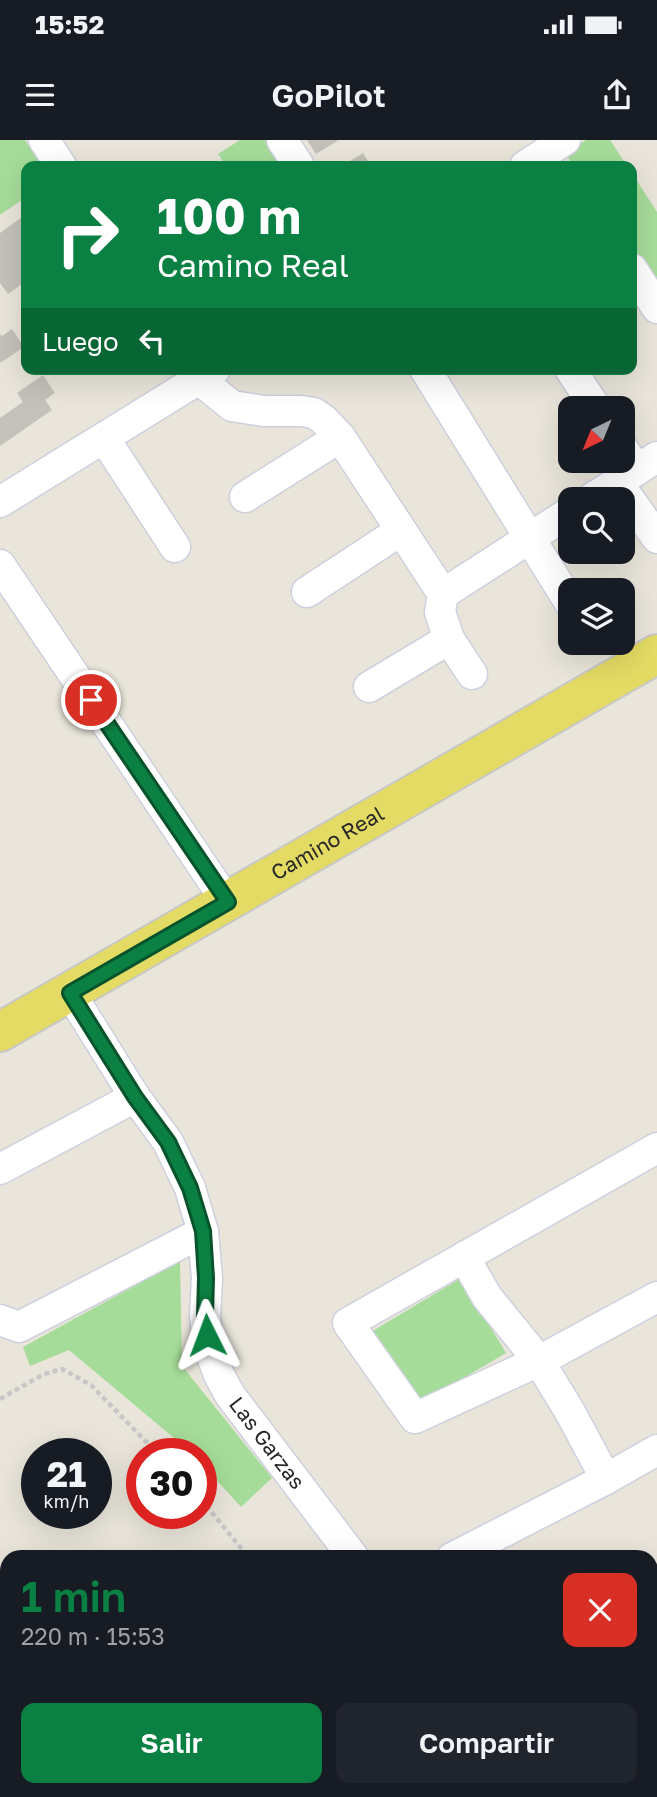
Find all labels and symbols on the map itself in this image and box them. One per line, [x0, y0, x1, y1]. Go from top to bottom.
north arrow [558, 396, 635, 472]
pin [61, 670, 121, 730]
street label: Camino Real [266, 800, 388, 885]
position arrow [170, 1298, 244, 1372]
street label: Las Garzas [224, 1391, 311, 1494]
speed limit sign: 30 [126, 1438, 217, 1529]

